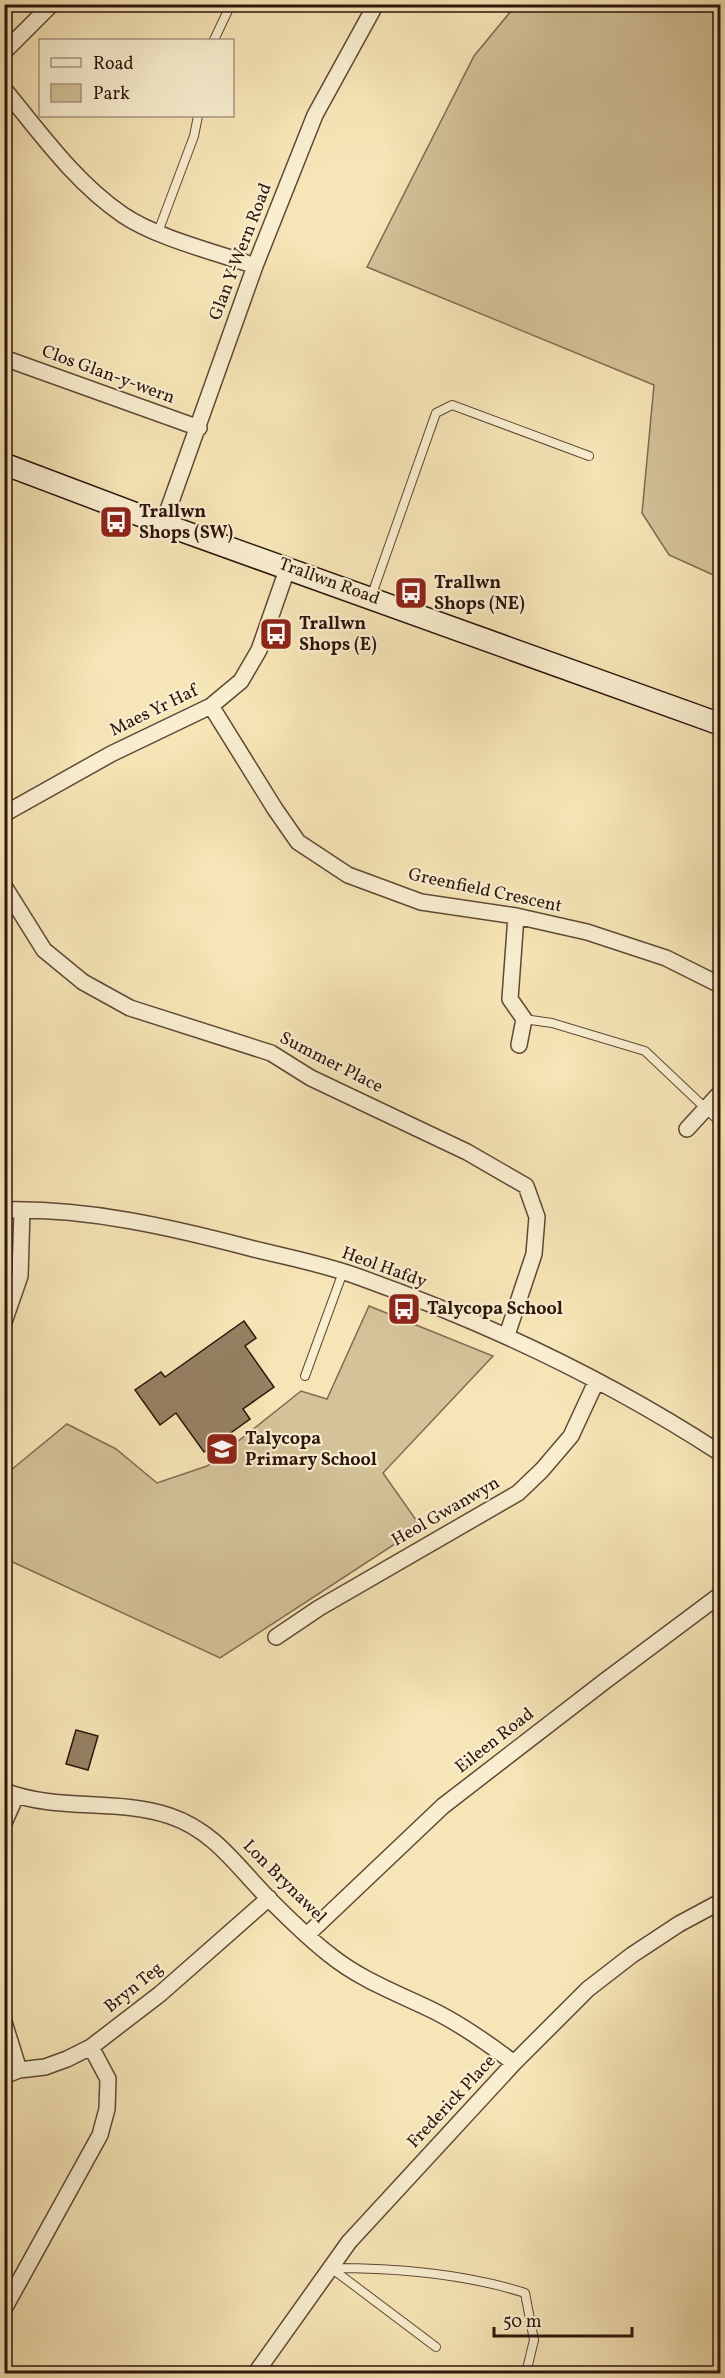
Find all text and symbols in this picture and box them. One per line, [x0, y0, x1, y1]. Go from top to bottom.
legend [39, 39, 234, 117]
text: Road [93, 52, 134, 77]
text: Park [93, 82, 130, 107]
street label: Glan Y-Wern Road [203, 180, 279, 324]
street label: Clos Glan-y-wern [38, 339, 178, 411]
place label: Trallwn Shops (SW) [139, 500, 233, 546]
bus stop icon: Trallwn Shops (SW) [98, 504, 134, 540]
street label: Trallwn Road [275, 552, 383, 612]
place label: Trallwn Shops (NE) [434, 571, 525, 617]
bus stop icon: Trallwn Shops (NE) [393, 575, 429, 611]
place label: Trallwn Shops (E) [299, 612, 377, 658]
bus stop icon: Trallwn Shops (E) [258, 616, 294, 652]
street label: Maes Yr Haf [106, 678, 204, 743]
street label: Greenfield Crescent [406, 862, 564, 920]
street label: Summer Place [275, 1026, 387, 1100]
street label: Heol Hafdy [338, 1241, 430, 1295]
bus stop icon: Talycopa School [386, 1291, 422, 1327]
place label: Talycopa School [427, 1297, 563, 1322]
place label: Talycopa Primary School [245, 1427, 377, 1473]
school or university icon: Talycopa Primary School [204, 1431, 240, 1467]
street label: Heol Gwanwyn [387, 1471, 505, 1553]
street label: Eileen Road [450, 1702, 540, 1780]
street label: Lon Brynawel [237, 1835, 331, 1929]
street label: Bryn Teg [99, 1956, 169, 2020]
street label: Frederick Place [402, 2050, 502, 2154]
scale bar [494, 2300, 632, 2338]
text: 50 m [503, 2310, 542, 2335]

